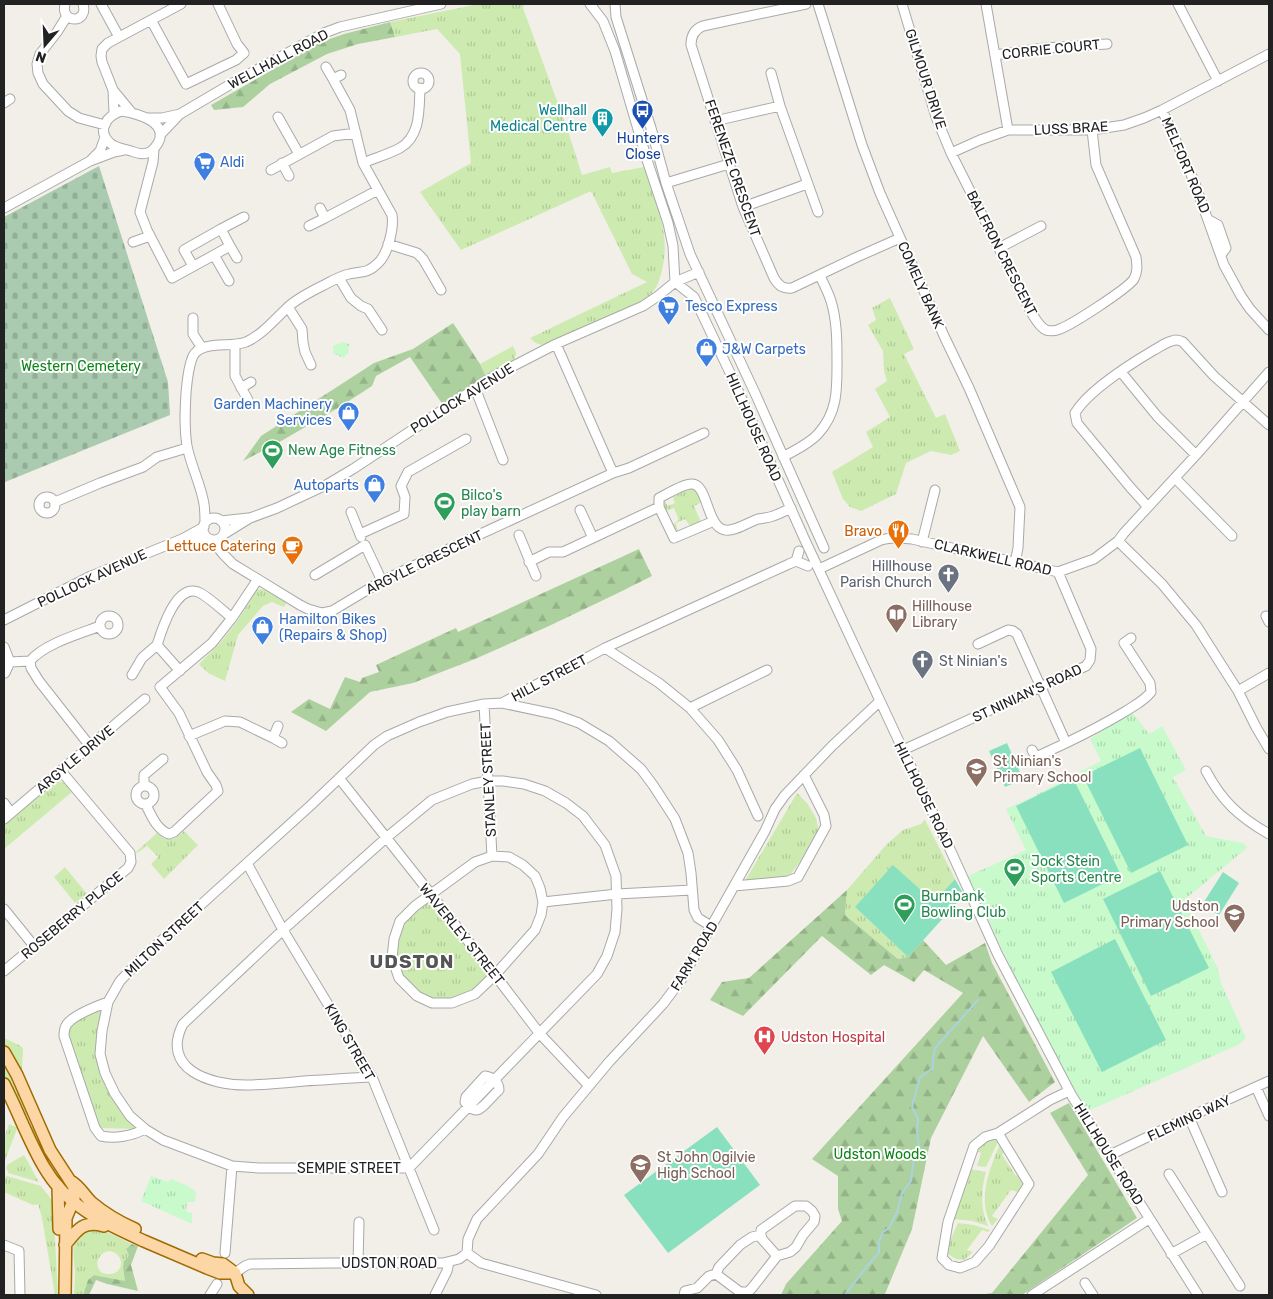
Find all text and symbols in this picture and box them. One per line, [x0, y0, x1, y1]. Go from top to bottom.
north arrow [20, 20, 70, 70]
street label: WELLHALL ROAD [225, 26, 331, 93]
street label: GILMOUR DRIVE [901, 27, 950, 131]
street label: CORRIE COURT [1001, 36, 1101, 63]
text: N [33, 47, 48, 66]
street label: FERENEZE CRESCENT [701, 97, 764, 239]
bus stop icon: Hunters Close [631, 98, 655, 129]
place label: Wellhall Medical Centre [490, 102, 587, 135]
building icon: Wellhall Medical Centre [591, 106, 615, 137]
street label: MELFORT ROAD [1158, 115, 1213, 216]
street label: LUSS BRAE [1033, 118, 1109, 139]
place label: Hunters Close [617, 130, 669, 163]
supermarket icon: Aldi [192, 150, 216, 181]
place label: Aldi [220, 154, 245, 171]
street label: BALFRON CRESCENT [963, 188, 1040, 318]
street label: COMELY BANK [894, 239, 948, 332]
supermarket icon: Tesco Express [657, 294, 681, 325]
place label: Tesco Express [685, 298, 778, 315]
shop icon: J&W Carpets [694, 337, 718, 368]
place label: J&W Carpets [722, 341, 806, 358]
park label: Western Cemetery [21, 358, 141, 375]
street label: POLLOCK AVENUE [407, 360, 517, 437]
street label: HILLHOUSE ROAD [722, 370, 785, 484]
place label: Garden Machinery Services [214, 396, 332, 429]
shop icon: Garden Machinery Services [336, 400, 360, 431]
sports icon: New Age Fitness [260, 438, 284, 469]
place label: New Age Fitness [288, 442, 396, 459]
shop icon: Autoparts [363, 473, 387, 504]
place label: Autoparts [294, 477, 359, 494]
place label: Bilco's play barn [461, 487, 521, 520]
sports icon: Bilco's play barn [433, 491, 457, 522]
restaurant icon: Bravo [886, 519, 910, 550]
place label: Bravo [844, 523, 882, 540]
street label: ARGYLE CRESCENT [363, 527, 485, 598]
cafe icon: Lettuce Catering [280, 534, 304, 565]
street label: CLARKWELL ROAD [932, 536, 1053, 579]
place label: Lettuce Catering [166, 538, 276, 555]
street label: POLLOCK AVENUE [35, 546, 150, 611]
place label: Hillhouse Parish Church [840, 558, 932, 591]
church icon: Hillhouse Parish Church [936, 562, 960, 593]
place label: Hillhouse Library [912, 598, 972, 631]
library icon: Hillhouse Library [884, 602, 908, 633]
place label: Hamilton Bikes (Repairs & Shop) [279, 611, 387, 644]
shop icon: Hamilton Bikes (Repairs & Shop) [251, 615, 275, 646]
church icon: St Ninian's [911, 649, 935, 680]
street label: HILL STREET [508, 651, 590, 706]
place label: St Ninian's [939, 653, 1007, 670]
street label: ST NINIAN'S ROAD [970, 661, 1085, 726]
street label: ARGYLE DRIVE [33, 722, 118, 797]
street label: STANLEY STREET [477, 723, 500, 837]
street label: HILLHOUSE ROAD [890, 739, 957, 852]
place label: St Ninian's Primary School [993, 753, 1091, 786]
school or university icon: St Ninian's Primary School [965, 757, 989, 788]
place label: Jock Stein Sports Centre [1031, 853, 1122, 886]
sports icon: Jock Stein Sports Centre [1003, 857, 1027, 888]
street label: ROSEBERRY PLACE [18, 868, 127, 963]
street label: WAVERLEY STREET [415, 880, 508, 989]
place label: Burnbank Bowling Club [921, 888, 1006, 921]
sports icon: Burnbank Bowling Club [893, 892, 917, 923]
street label: MILTON STREET [121, 898, 208, 981]
place label: Udston Primary School [1121, 898, 1219, 931]
school or university icon: Udston Primary School [1223, 902, 1247, 933]
street label: FARM ROAD [667, 918, 722, 994]
district label: UDSTON [370, 950, 454, 973]
street label: KING STREET [321, 1001, 378, 1084]
hospital icon: Udston Hospital [753, 1025, 777, 1056]
place label: Udston Hospital [781, 1029, 885, 1046]
street label: FLEMING WAY [1145, 1092, 1234, 1145]
street label: HILLHOUSE ROAD [1070, 1100, 1147, 1208]
park label: Udston Woods [834, 1146, 926, 1163]
place label: St John Ogilvie High School [657, 1149, 756, 1182]
school or university icon: St John Ogilvie High School [629, 1153, 653, 1184]
street label: SEMPIE STREET [297, 1160, 401, 1177]
street label: UDSTON ROAD [341, 1255, 437, 1272]

